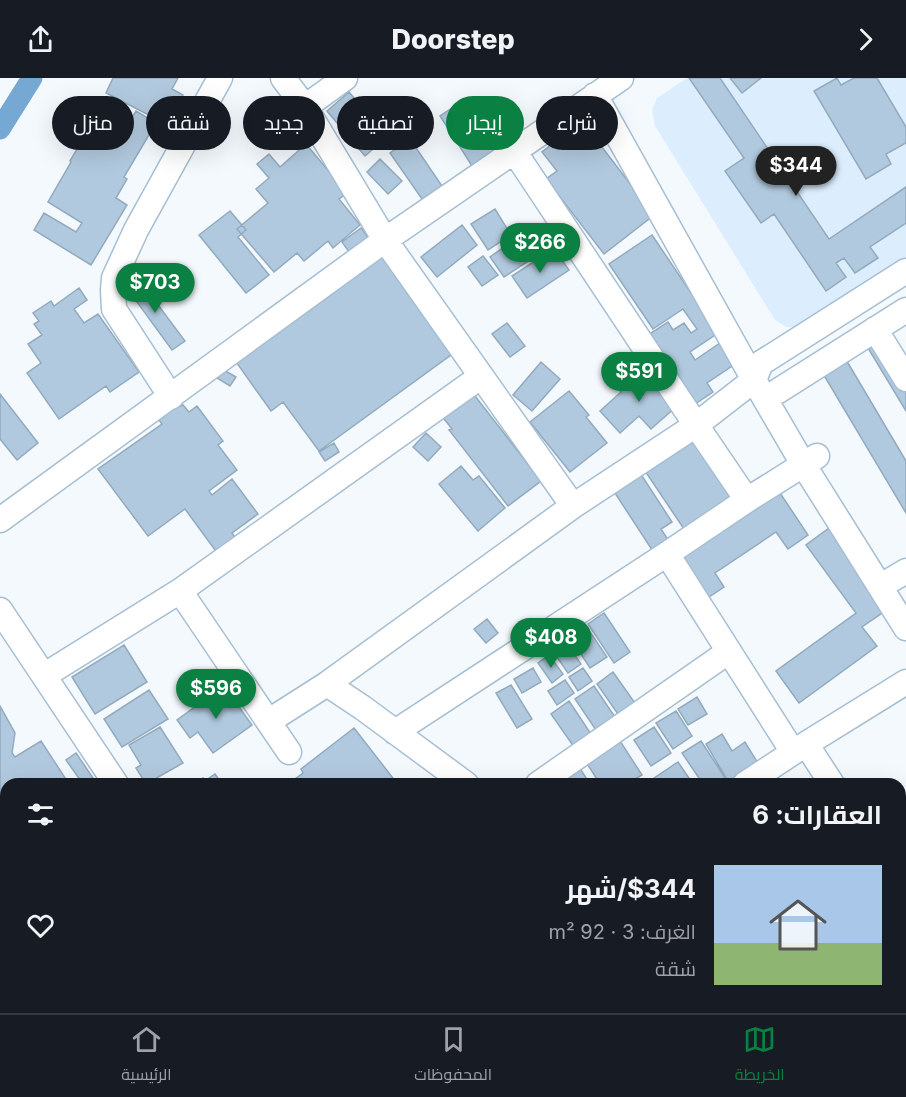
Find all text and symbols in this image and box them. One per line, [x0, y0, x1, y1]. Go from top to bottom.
icon: share [24, 23, 57, 56]
text: Doorstep [391, 23, 515, 56]
icon: forward [849, 23, 882, 56]
chip: منزل [52, 96, 134, 150]
chip: شقة [146, 96, 231, 150]
chip: جديد [243, 96, 325, 150]
chip: تصفية [337, 96, 434, 150]
chip: إيجار [446, 96, 524, 150]
chip: شراء [536, 96, 618, 150]
pin: $344 [760, 146, 832, 197]
text: $344 [769, 153, 823, 177]
pin: $266 [504, 223, 576, 274]
text: $266 [514, 230, 566, 254]
pin: $703 [119, 263, 191, 314]
text: $703 [130, 270, 180, 294]
pin: $591 [603, 352, 675, 403]
text: $591 [615, 359, 663, 383]
pin: $408 [515, 618, 587, 669]
text: $408 [524, 625, 578, 649]
pin: $596 [180, 669, 252, 720]
text: $596 [190, 676, 242, 700]
icon: filters [24, 798, 57, 831]
text: العقارات: 6 [752, 799, 882, 830]
text: $344/شهر [566, 873, 696, 904]
icon: home [762, 889, 834, 961]
icon: heart [24, 909, 57, 942]
text: الغرف: 3 · 92 m² [548, 920, 696, 944]
text: شقة [655, 957, 696, 981]
tab: الرئيسية [121, 1023, 172, 1089]
tab: المحفوظات [414, 1023, 492, 1089]
tab: الخريطة [735, 1023, 785, 1089]

